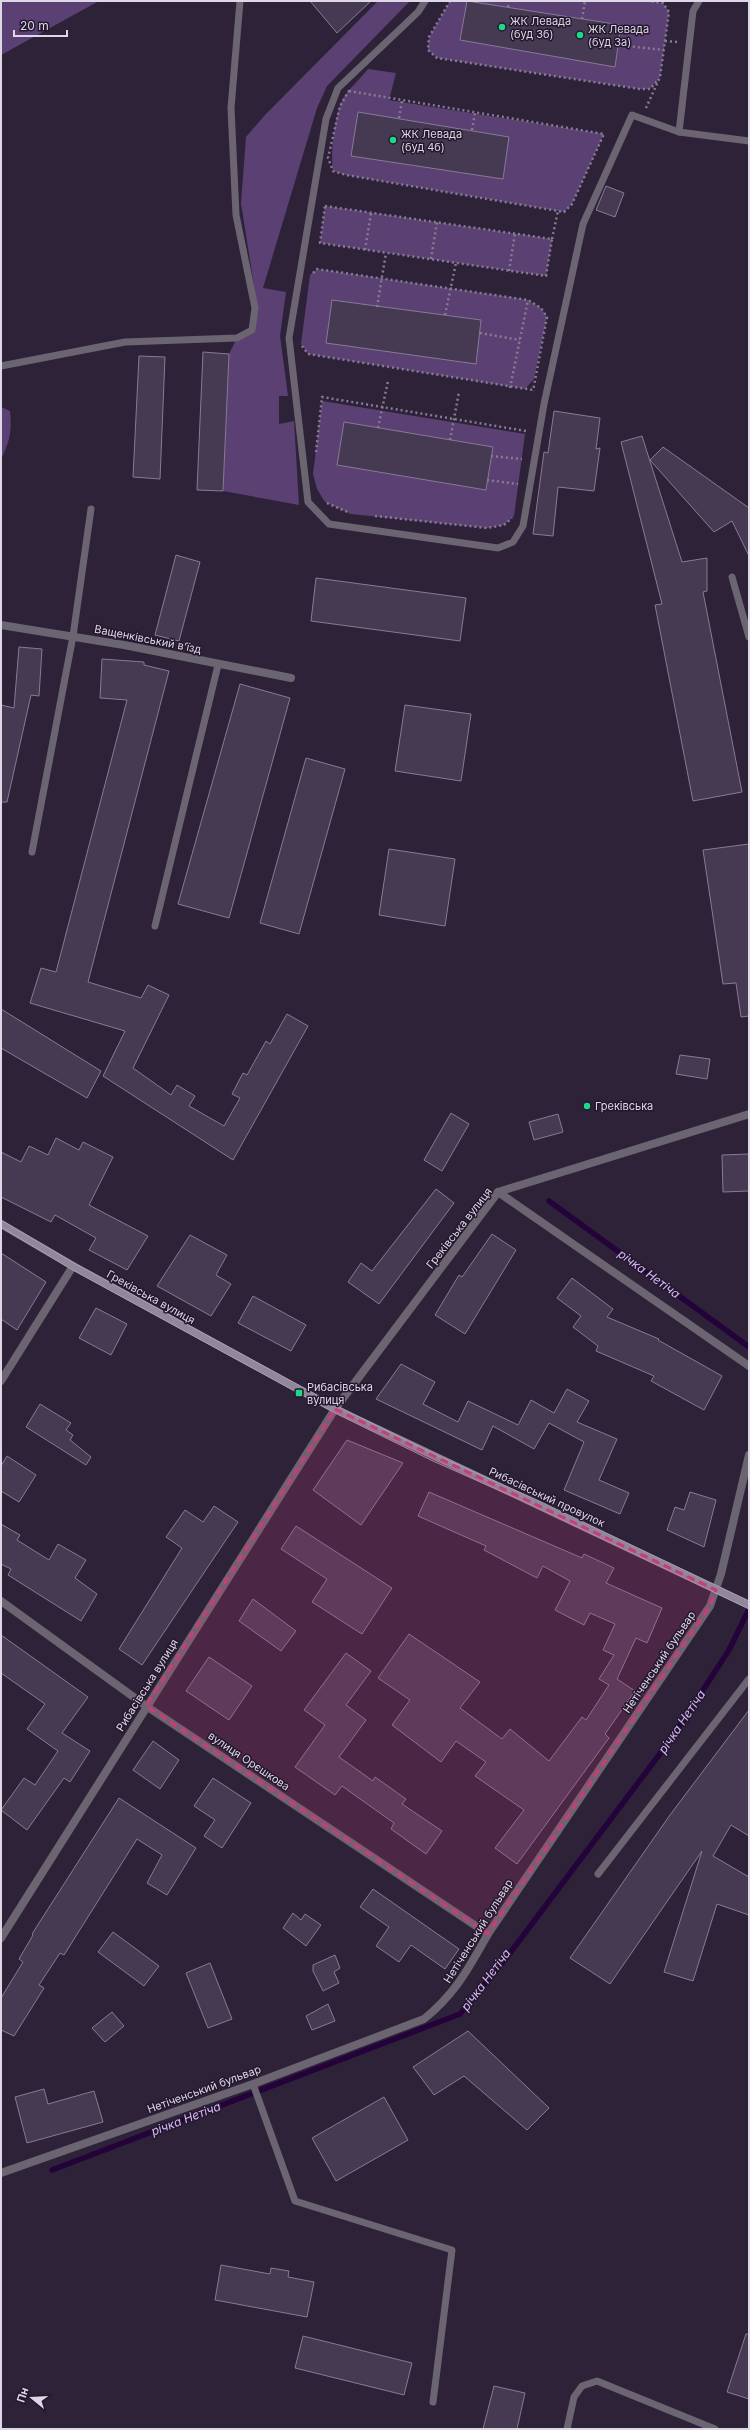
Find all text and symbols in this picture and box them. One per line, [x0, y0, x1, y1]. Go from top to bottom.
scale bar [14, 12, 67, 38]
place label: ЖК Левада (буд 3б) [510, 14, 571, 41]
text: 20 m [20, 18, 49, 33]
marker: ЖК Левада (буд 3б) [497, 22, 507, 32]
place label: ЖК Левада (буд 3а) [588, 22, 649, 49]
marker: ЖК Левада (буд 3а) [575, 30, 585, 40]
place label: ЖК Левада (буд 4б) [401, 127, 462, 154]
marker: ЖК Левада (буд 4б) [388, 135, 398, 145]
street label: Ващенківський в’їзд [93, 622, 203, 656]
place label: Греківська [595, 1099, 653, 1113]
marker: Греківська [582, 1101, 592, 1111]
street label: Греківська вулиця [423, 1185, 495, 1271]
water label: річка Нетіча [614, 1245, 683, 1301]
street label: Греківська вулиця [104, 1267, 198, 1327]
place label: Рибасівська вулиця [307, 1380, 373, 1407]
marker: Рибасівська вулиця [294, 1388, 304, 1398]
street label: Рибасівський провулок [487, 1464, 607, 1530]
street label: Нетіченський бульвар [620, 1608, 699, 1716]
street label: Рибасівська вулиця [113, 1636, 181, 1734]
water label: річка Нетіча [654, 1687, 708, 1757]
street label: вулиця Орєшкова [205, 1728, 293, 1794]
street label: Нетіченський бульвар [440, 1876, 516, 1986]
water label: річка Нетіча [457, 1946, 514, 2014]
street label: Нетіченський бульвар [145, 2062, 263, 2116]
water label: річка Нетіча [148, 2098, 223, 2139]
north arrow [12, 2378, 52, 2418]
text: Пн [14, 2385, 32, 2404]

